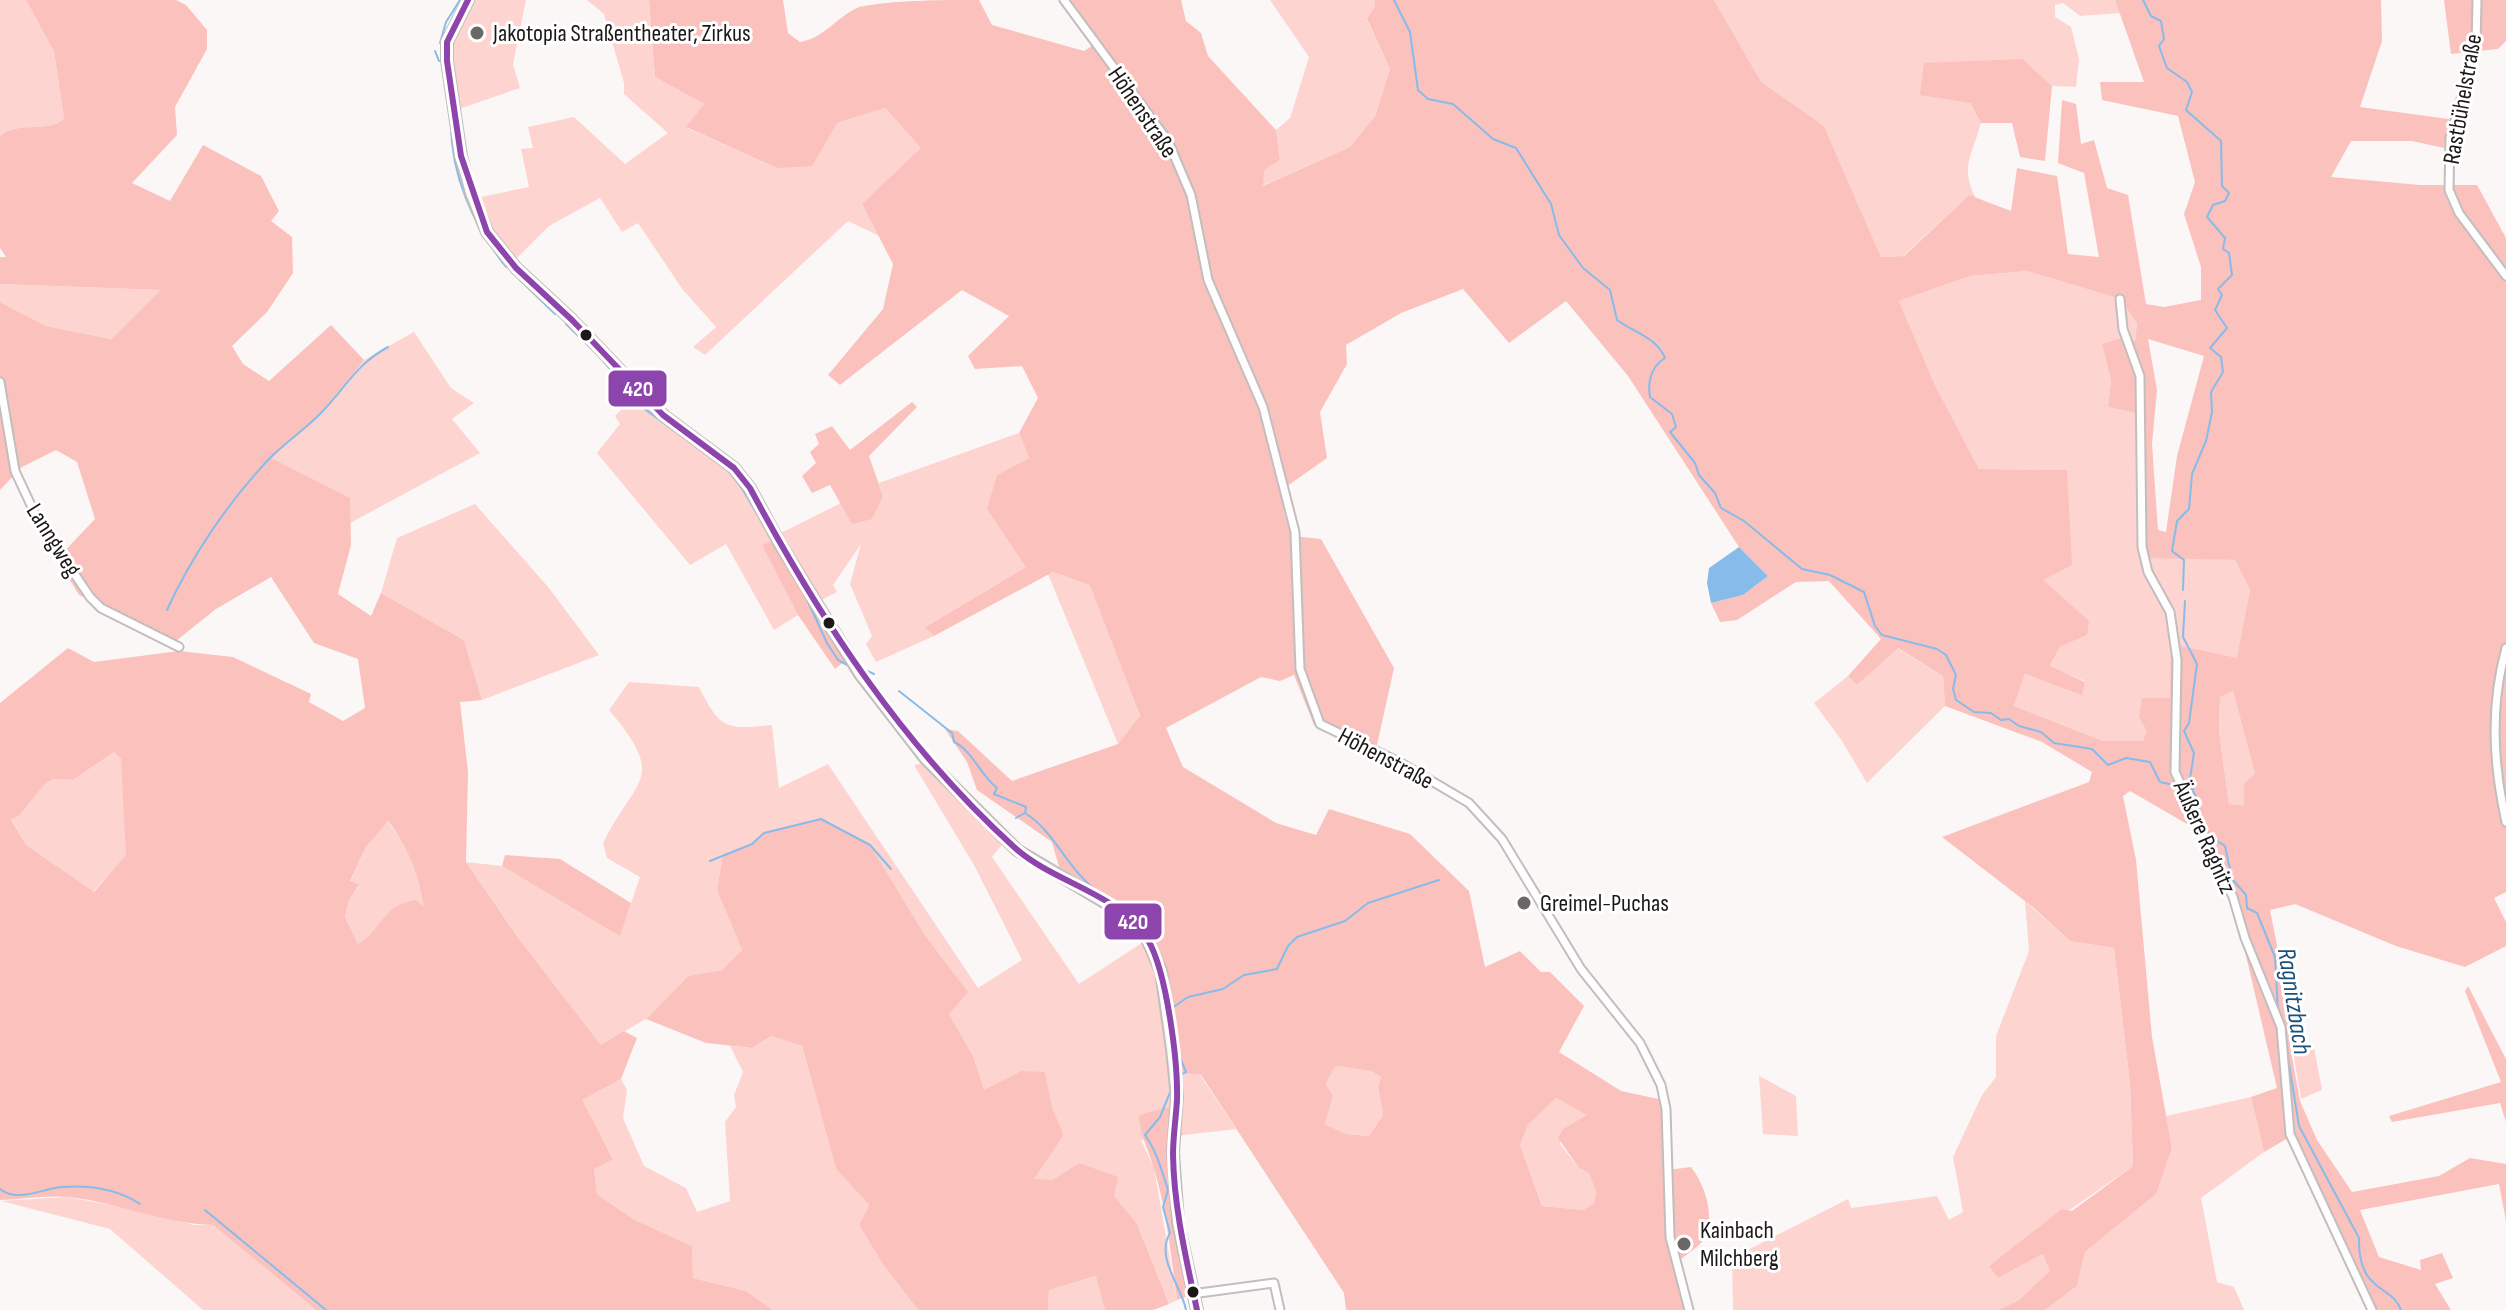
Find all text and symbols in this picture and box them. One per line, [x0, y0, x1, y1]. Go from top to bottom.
place label: Jakotopia Straßentheater, Zirkus [492, 19, 751, 48]
marker: Jakotopia Straßentheater, Zirkus [468, 24, 486, 42]
street label: Rastbühelstraße [2437, 32, 2488, 166]
street label: Höhenstraße [1102, 61, 1184, 163]
unlabelled marker [578, 327, 594, 343]
line badge: 420 [607, 369, 668, 408]
text: 420 [623, 376, 653, 403]
street label: Lanngweg [20, 498, 87, 582]
unlabelled marker [821, 615, 837, 631]
street label: Höhenstraße [1333, 721, 1438, 796]
street label: Äußere Ragnitz [2166, 775, 2242, 898]
place label: Greimel-Puchas [1540, 889, 1669, 918]
marker: Greimel-Puchas [1515, 894, 1533, 912]
line badge: 420 [1103, 902, 1163, 941]
text: 420 [1118, 909, 1148, 936]
water label: Ragnitzbach [2270, 946, 2317, 1057]
place label: Kainbach Milchberg [1700, 1216, 1778, 1273]
marker: Kainbach Milchberg [1675, 1235, 1693, 1253]
unlabelled marker [1185, 1284, 1201, 1300]

